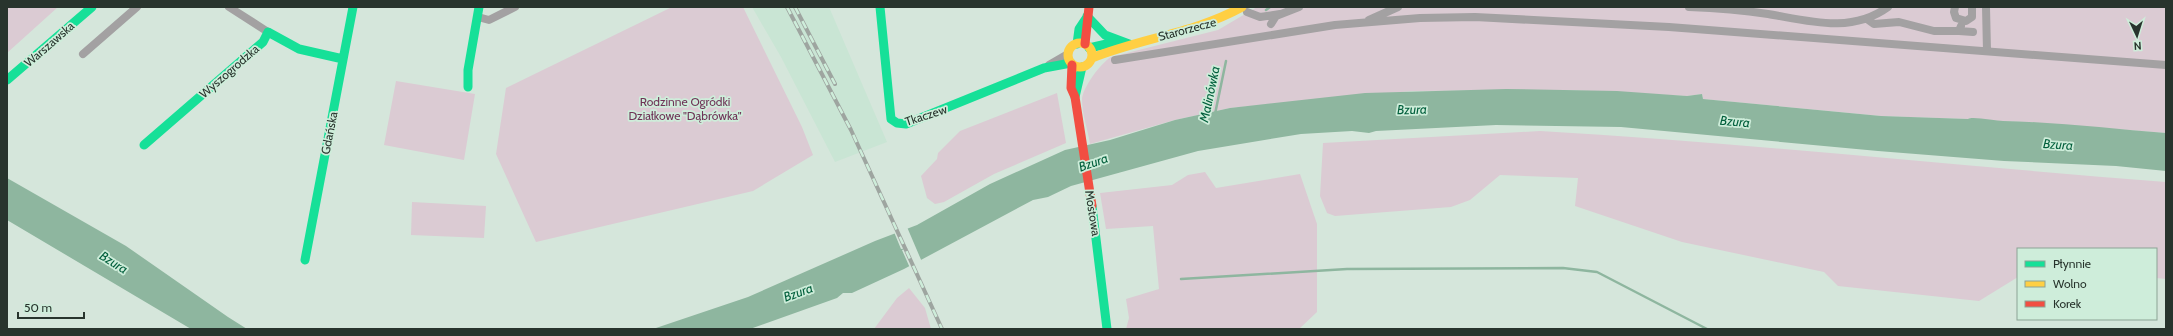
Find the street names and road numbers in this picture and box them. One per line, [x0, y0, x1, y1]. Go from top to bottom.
street label: Starorzecze [1156, 14, 1218, 44]
street label: Warszawska [21, 18, 77, 70]
street label: Wyszogrodzka [196, 41, 262, 101]
street label: Tkaczew [903, 101, 949, 129]
street label: Gdańska [318, 110, 341, 156]
street label: Mostowa [1082, 189, 1104, 237]

